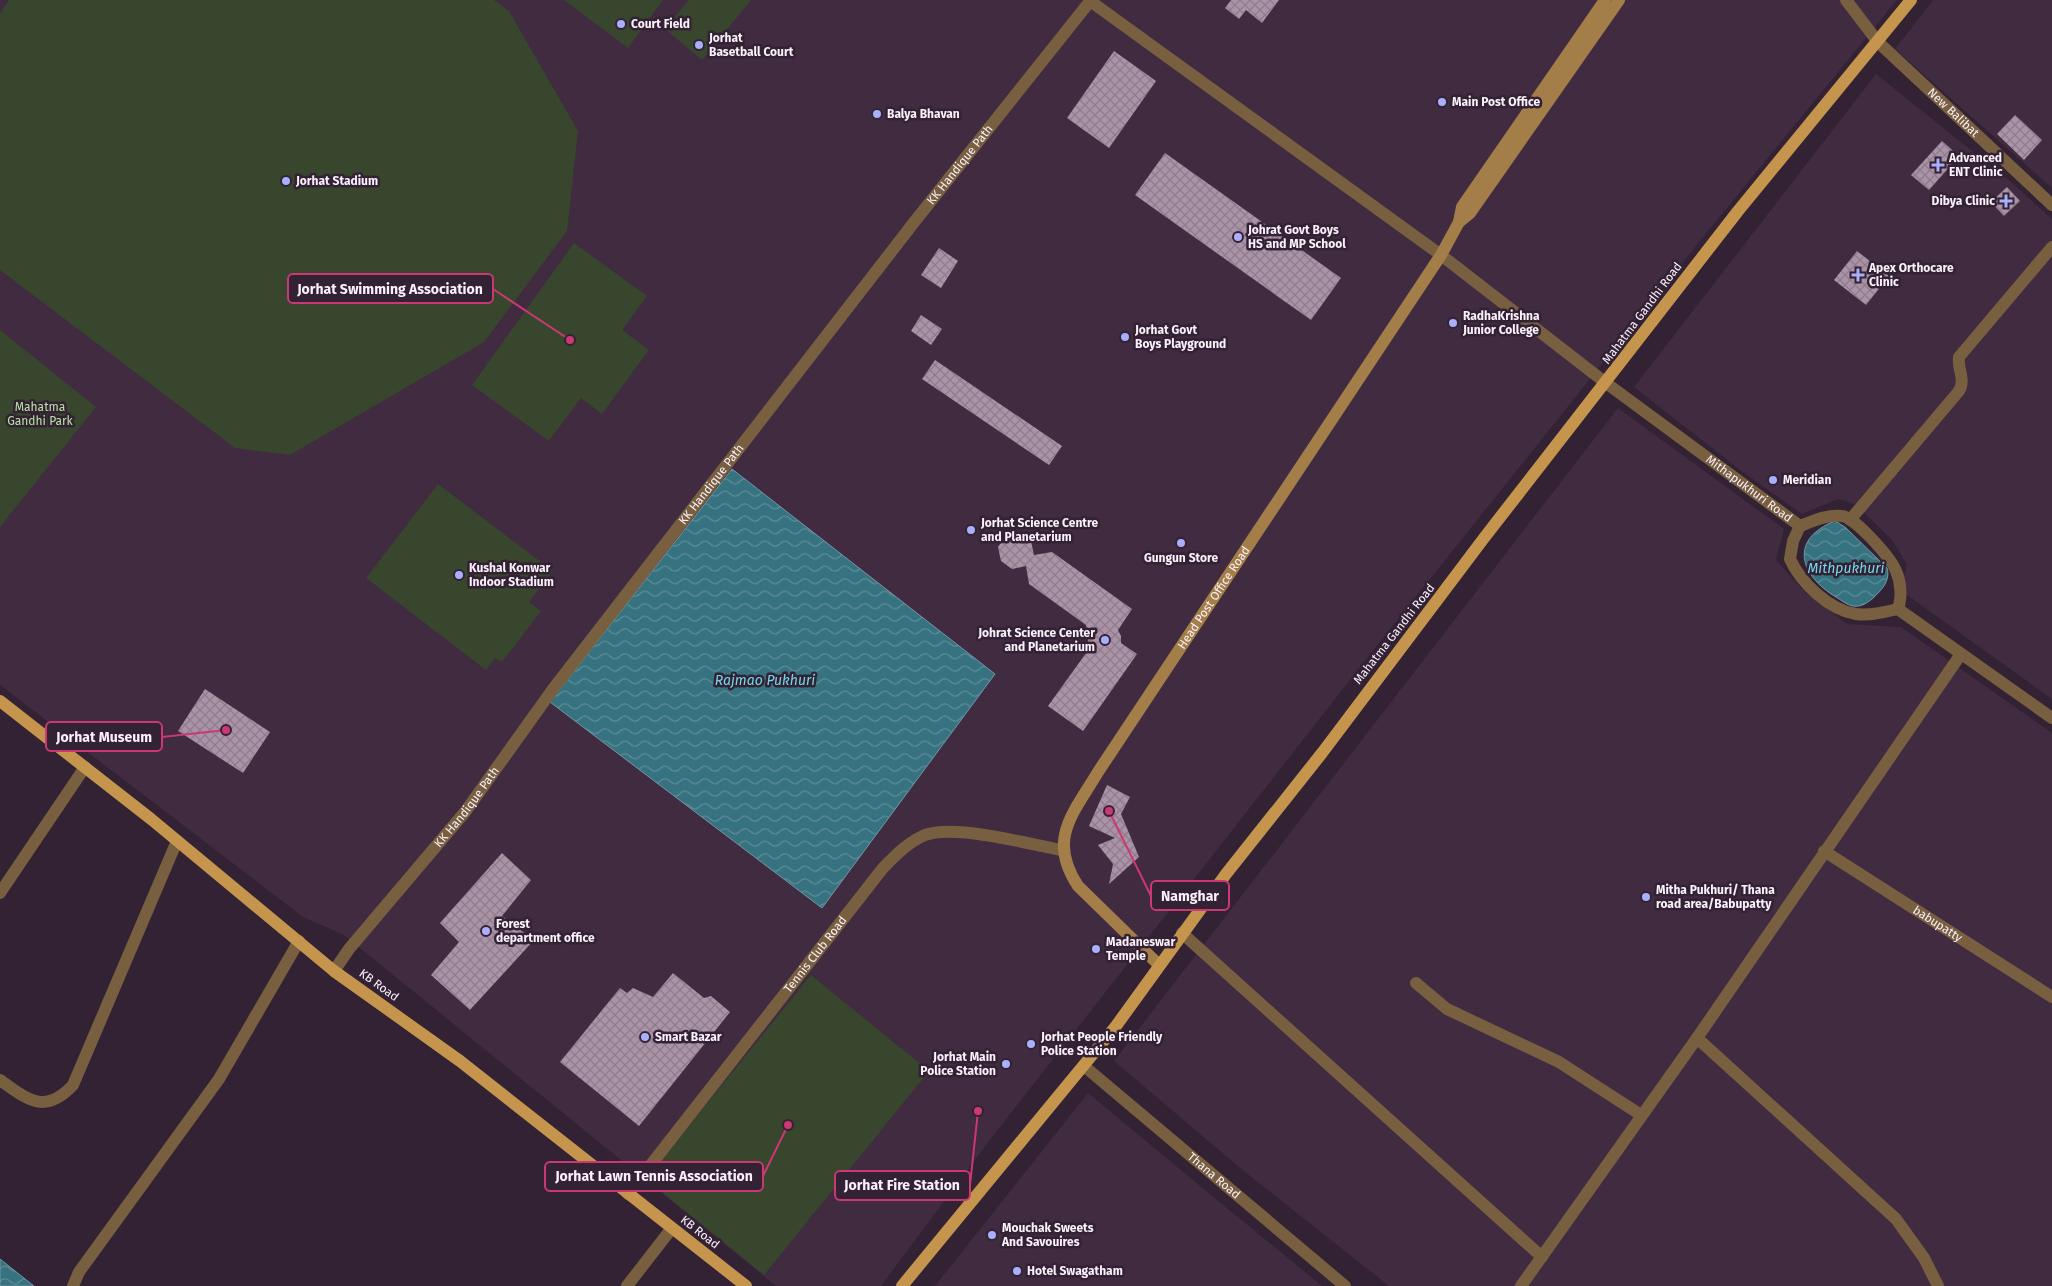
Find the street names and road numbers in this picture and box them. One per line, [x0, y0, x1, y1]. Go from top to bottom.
street label: New Balibat [1925, 85, 1982, 140]
street label: KK Handique Path [924, 122, 996, 207]
street label: Mahatma Gandhi Road [1599, 260, 1685, 366]
street label: KK Handique Path [676, 441, 747, 527]
street label: Mithapukhuri Road [1703, 452, 1795, 525]
street label: Head Post Office Road [1175, 544, 1253, 652]
street label: Mahatma Gandhi Road [1351, 581, 1437, 687]
street label: KK Handique Path [431, 764, 502, 850]
street label: babupatty [1910, 903, 1965, 945]
street label: Tennis Club Road [781, 913, 850, 996]
street label: KB Road [357, 966, 401, 1004]
street label: Thana Road [1185, 1150, 1243, 1202]
street label: KB Road [678, 1213, 722, 1251]

